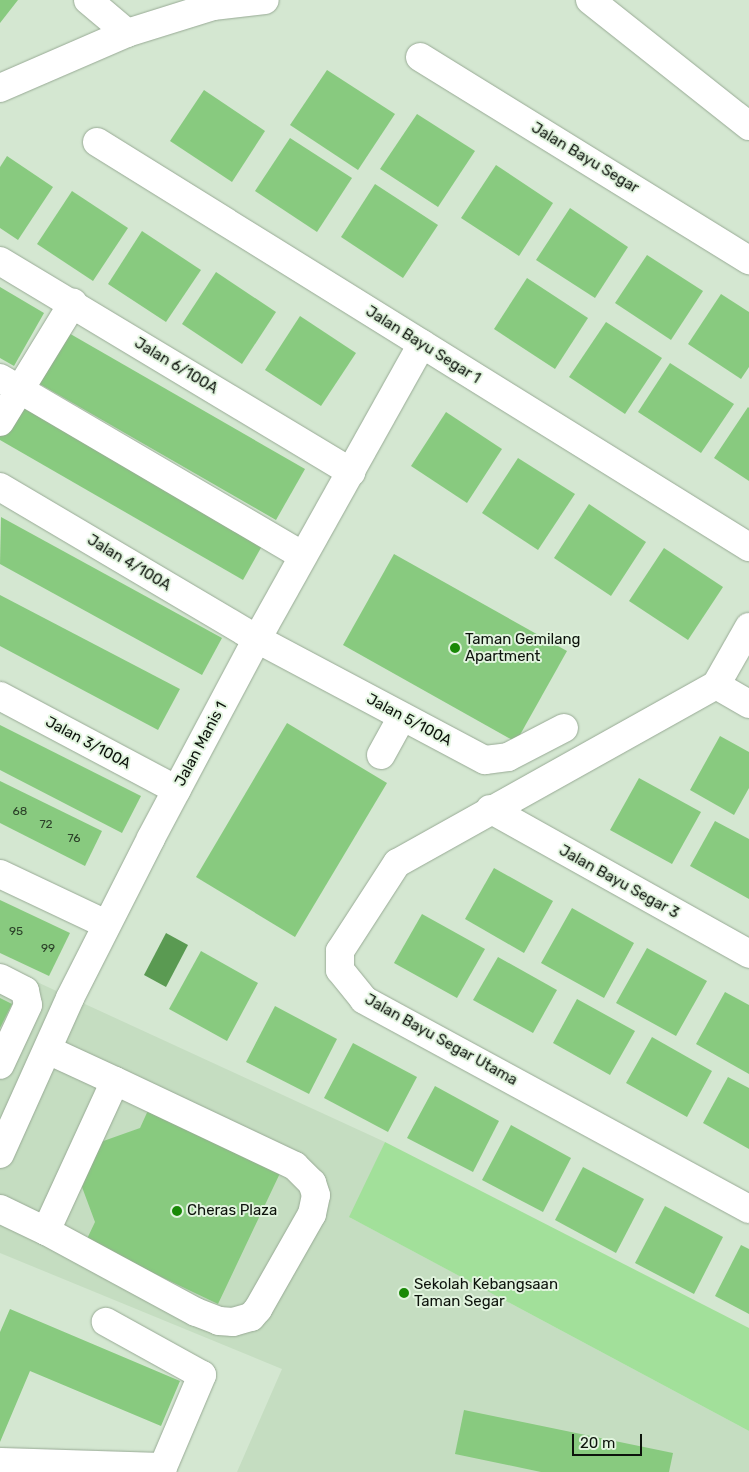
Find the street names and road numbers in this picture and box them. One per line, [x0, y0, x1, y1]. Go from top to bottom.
street label: Jalan Bayu Segar [528, 119, 642, 197]
street label: Jalan Bayu Segar 1 [362, 302, 484, 388]
street label: Jalan 6/100A [131, 334, 221, 398]
street label: Jalan 4/100A [84, 531, 174, 595]
street label: Jalan 5/100A [363, 690, 455, 750]
street label: Jalan Manis 1 [171, 699, 231, 789]
street label: Jalan 3/100A [42, 713, 134, 773]
street label: Jalan Bayu Segar 3 [556, 841, 682, 923]
street label: Jalan Bayu Segar Utama [361, 990, 521, 1090]

